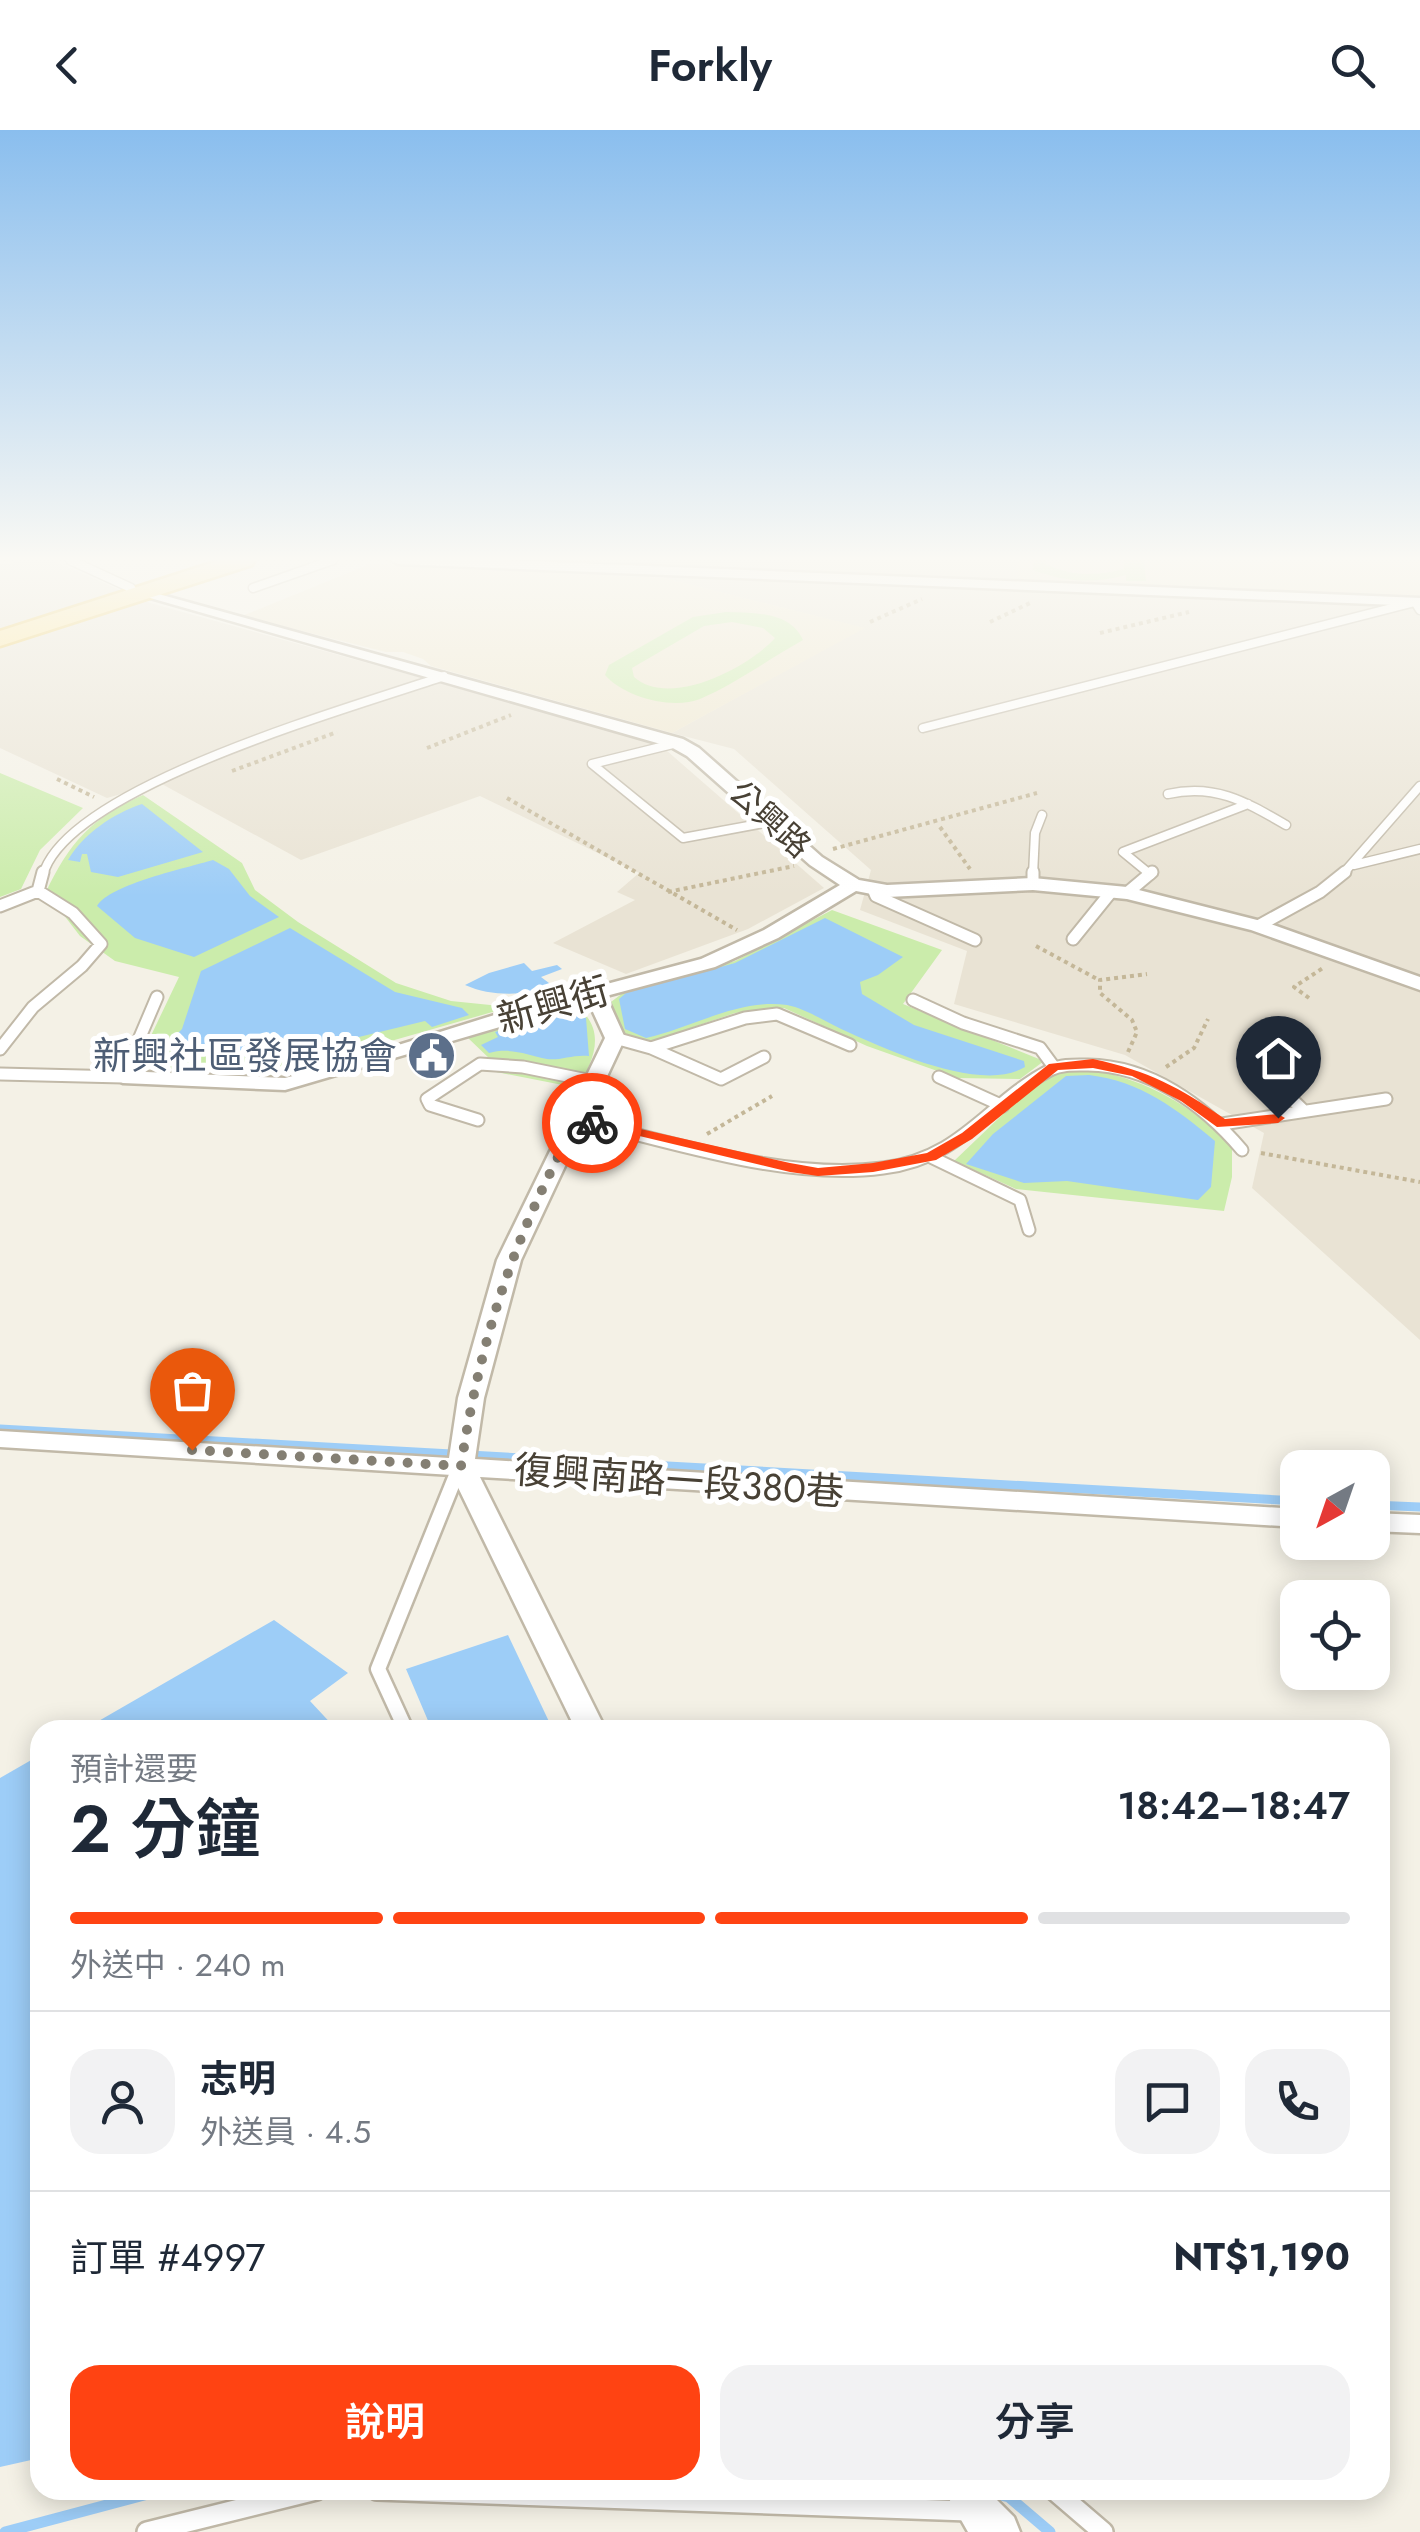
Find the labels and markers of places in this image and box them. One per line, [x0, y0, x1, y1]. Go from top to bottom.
pin [1236, 1016, 1321, 1119]
place label: 新興社區發展協會 [93, 1028, 397, 1083]
public building icon: 新興社區發展協會 [406, 1030, 458, 1082]
pin [150, 1348, 235, 1451]

